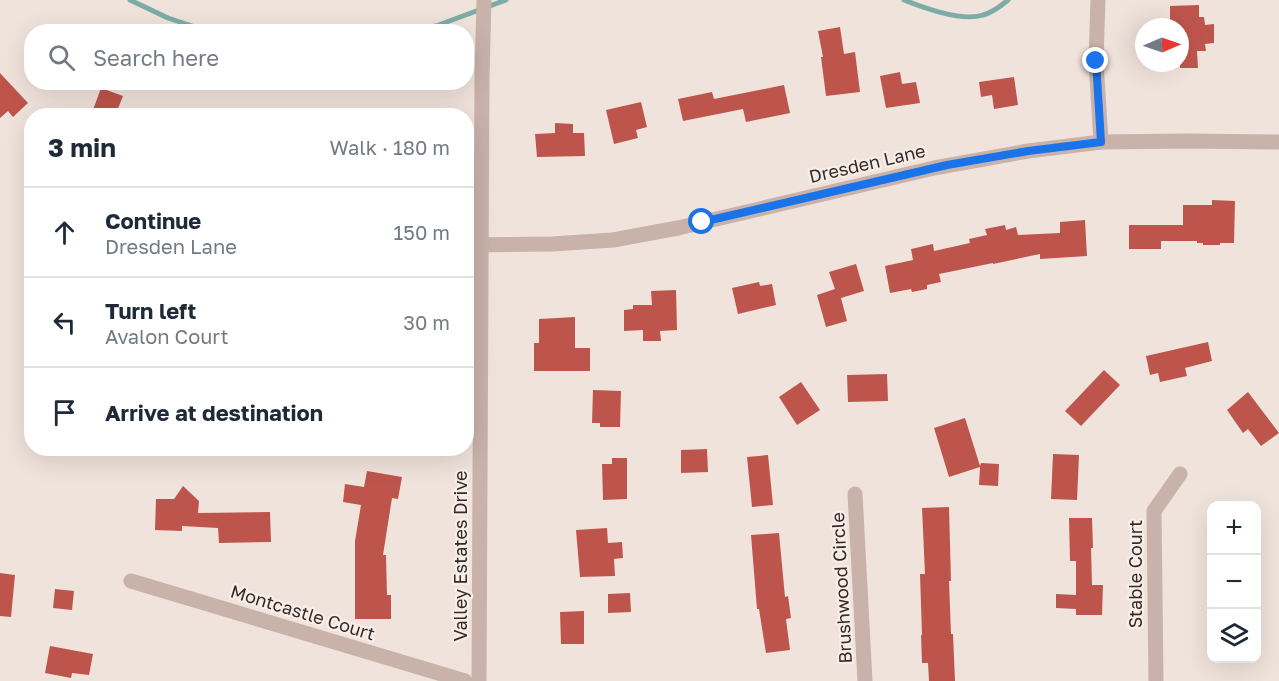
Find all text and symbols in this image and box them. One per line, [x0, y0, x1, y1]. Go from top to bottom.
north arrow [1135, 18, 1189, 72]
search box [24, 24, 474, 90]
icon: search [45, 41, 78, 74]
text: Search here [93, 44, 219, 71]
route end [1082, 47, 1108, 73]
text: 3 min [48, 132, 116, 163]
text: Walk · 180 m [330, 135, 450, 159]
street label: Dresden Lane [807, 139, 927, 187]
text: Continue [105, 207, 201, 234]
route start [688, 208, 714, 234]
icon: ahead [48, 216, 81, 249]
text: 150 m [394, 220, 450, 244]
text: Dresden Lane [105, 234, 237, 258]
text: Turn left [105, 297, 196, 324]
icon: left [48, 306, 81, 339]
text: 30 m [403, 310, 450, 334]
text: Avalon Court [105, 324, 229, 348]
icon: arrive [48, 396, 81, 429]
text: Arrive at destination [105, 399, 323, 426]
street label: Valley Estates Drive [449, 470, 471, 642]
map controls [1207, 501, 1261, 663]
button: + [1207, 501, 1261, 555]
street label: Brushwood Circle [826, 512, 856, 664]
street label: Stable Court [1124, 520, 1146, 628]
button: − [1207, 555, 1261, 609]
street label: Montcastle Court [228, 580, 378, 644]
button: layers [1207, 609, 1261, 663]

